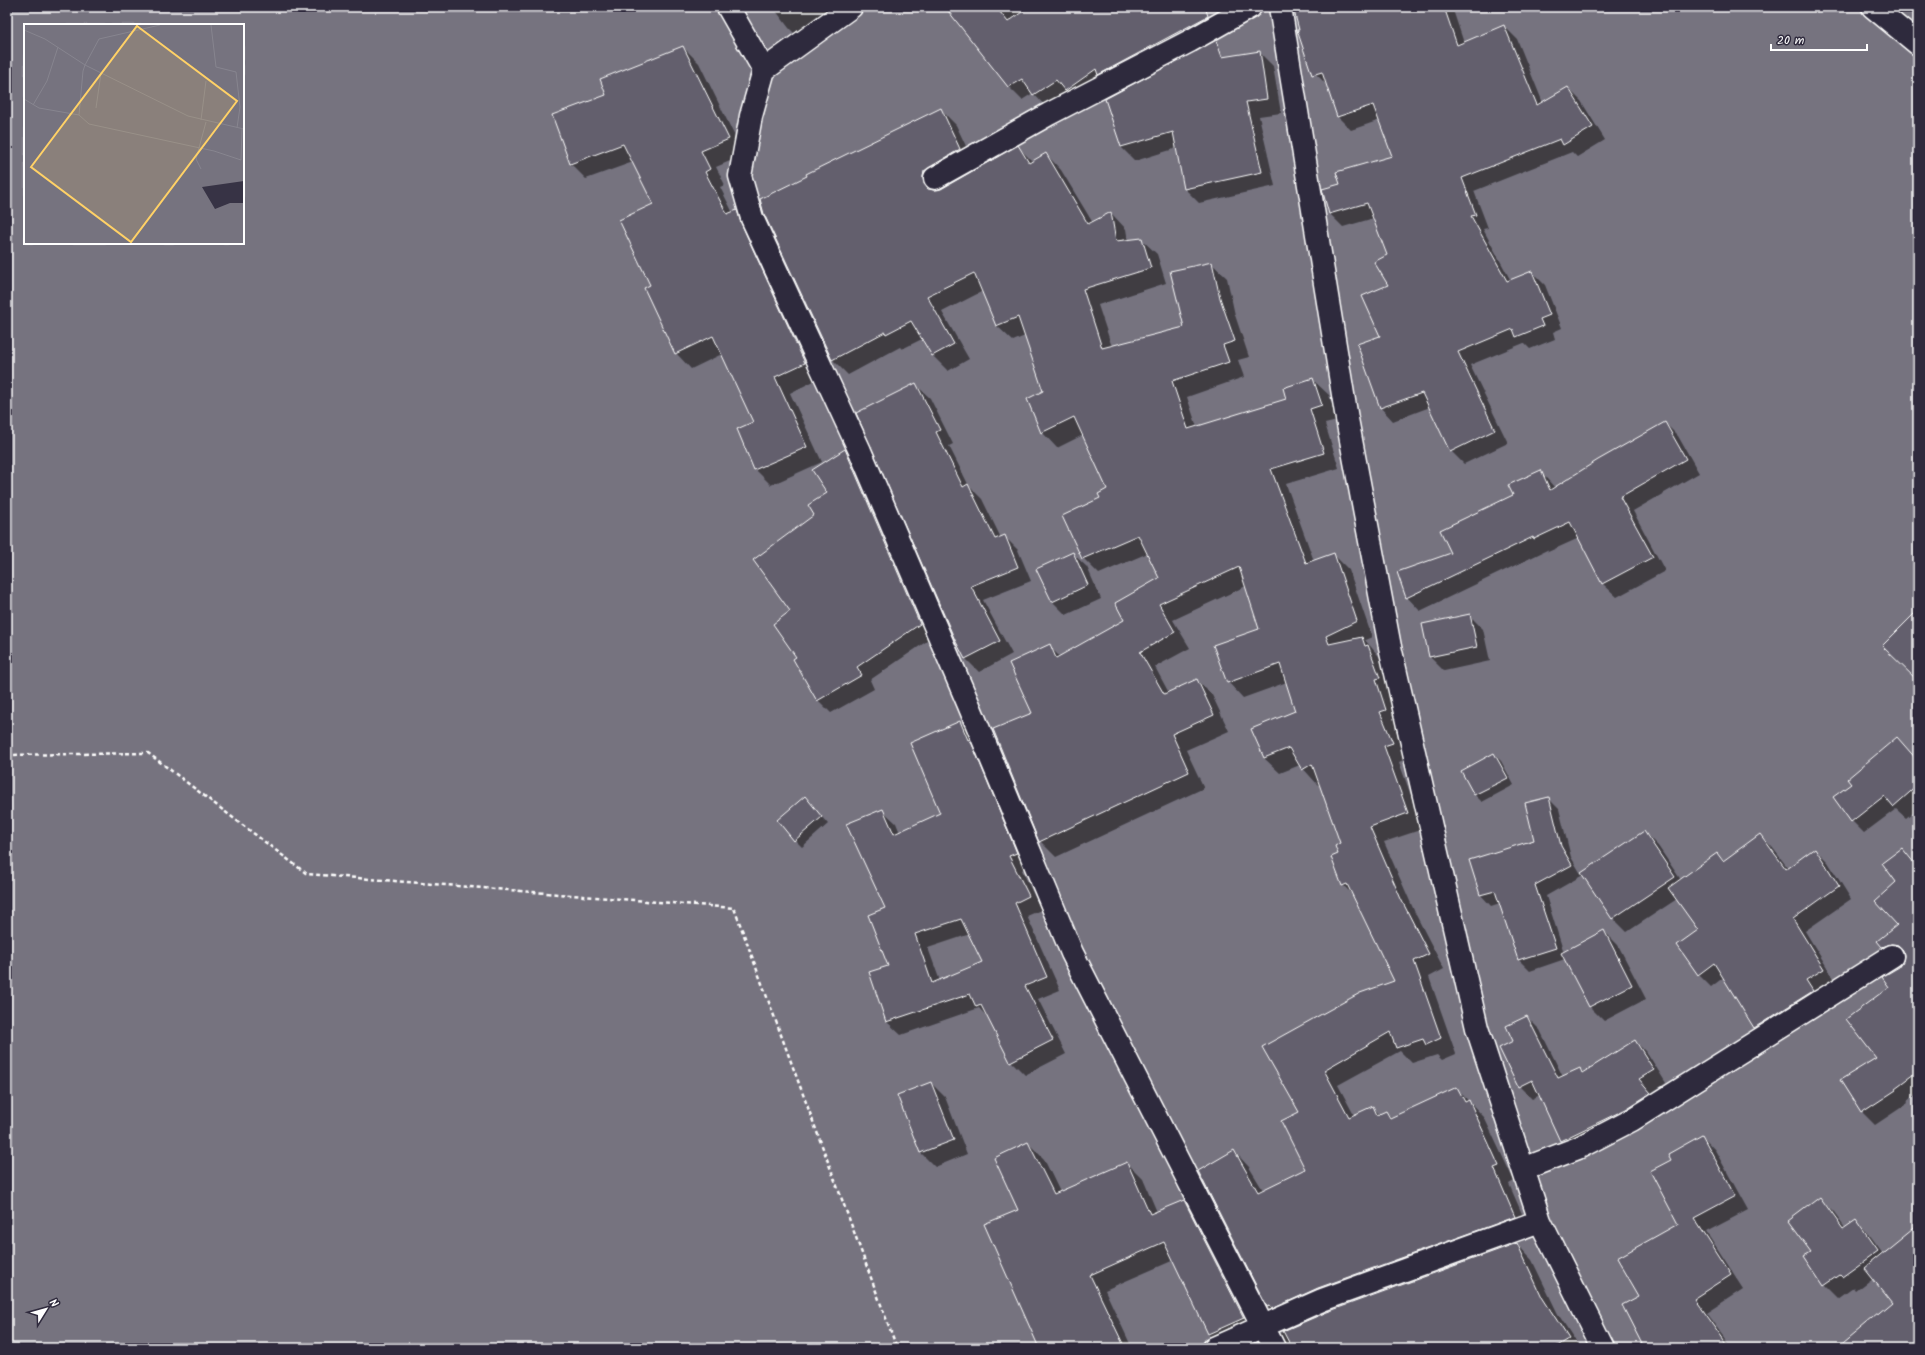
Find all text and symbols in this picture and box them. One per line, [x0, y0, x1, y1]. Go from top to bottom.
inset map [24, 24, 244, 244]
scale bar [1771, 26, 1867, 52]
text: 20 m [1777, 31, 1805, 50]
north arrow [26, 1289, 66, 1329]
text: N [44, 1295, 62, 1312]

